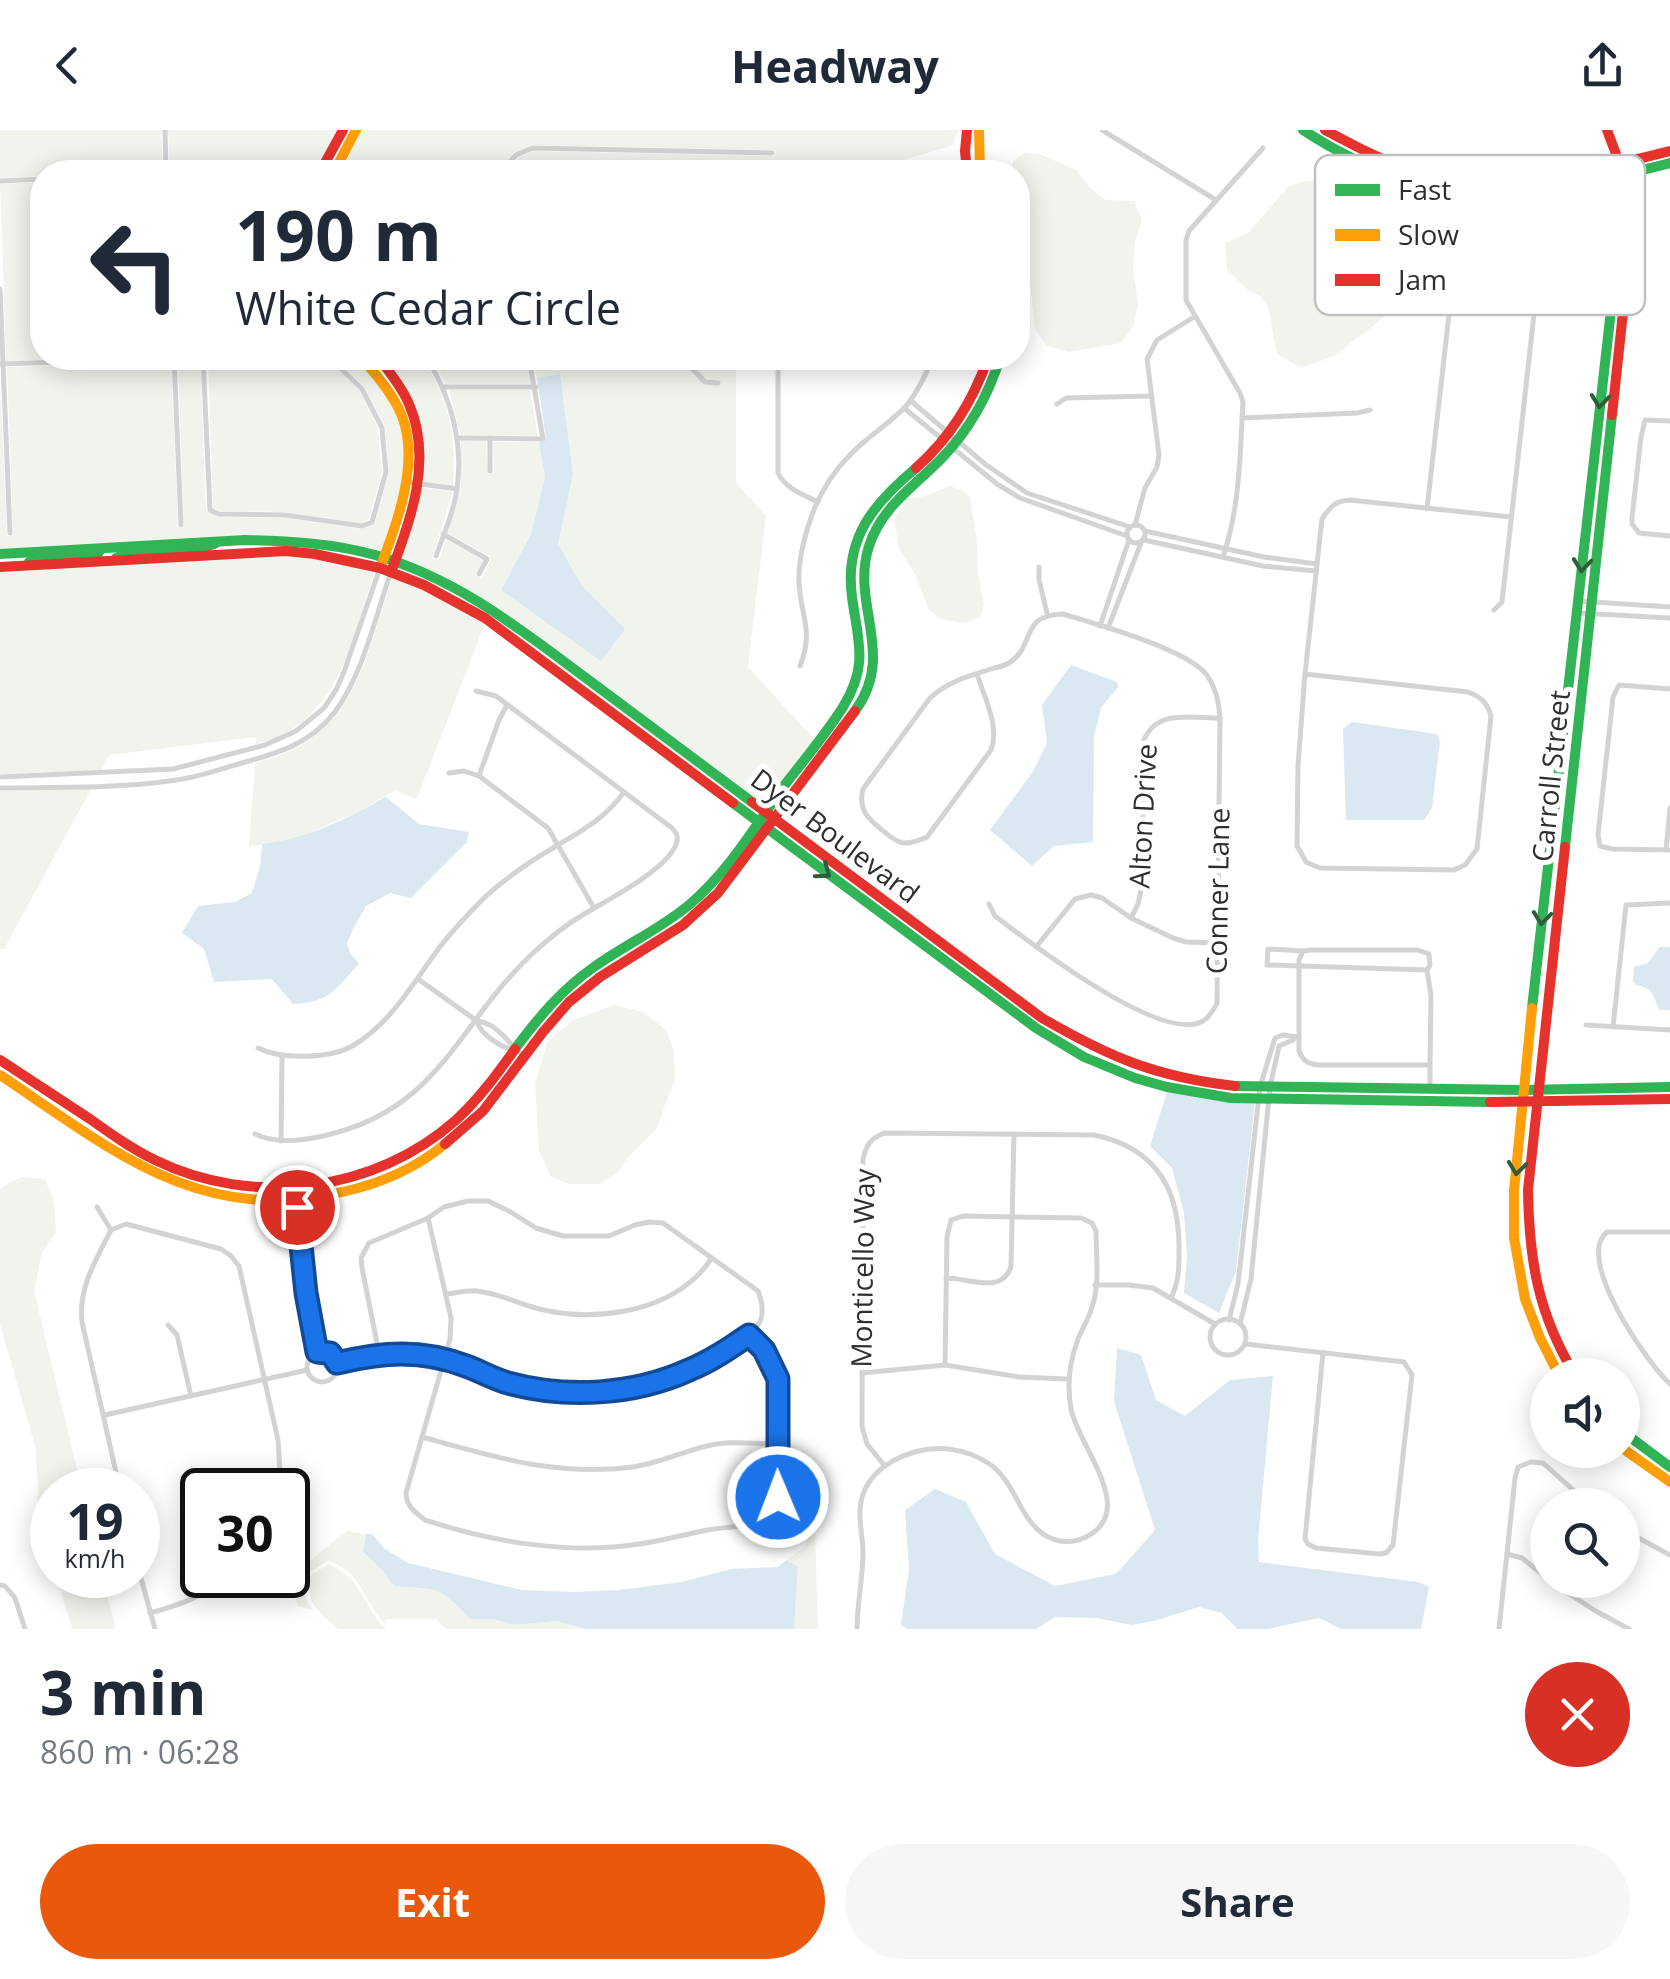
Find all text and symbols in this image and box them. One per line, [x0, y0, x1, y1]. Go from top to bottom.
text: Headway [731, 35, 939, 96]
icon: back [40, 38, 95, 93]
icon: share [1575, 38, 1630, 93]
legend [1315, 155, 1645, 315]
text: Fast [1398, 170, 1451, 208]
text: 190 m [235, 186, 442, 282]
icon: left [70, 200, 200, 330]
text: Slow [1398, 215, 1459, 253]
text: Jam [1395, 260, 1447, 298]
text: White Cedar Circle [235, 277, 621, 338]
one-way arrow [1590, 394, 1611, 410]
one-way arrow [1572, 558, 1593, 574]
street label: Carroll Street [1522, 688, 1578, 864]
street label: Alton Drive [1119, 743, 1165, 889]
street label: Dyer Boulevard [744, 759, 928, 911]
street label: Conner Lane [1197, 807, 1237, 974]
one-way arrow [813, 860, 831, 877]
one-way arrow [1532, 911, 1553, 927]
one-way arrow [1507, 1160, 1528, 1176]
pin [255, 1165, 340, 1250]
street label: Monticello Way [841, 1167, 883, 1368]
icon: arrive [270, 1180, 325, 1235]
map controls [1530, 1358, 1640, 1598]
button: sound [1530, 1358, 1640, 1468]
position arrow [726, 1445, 830, 1549]
speed limit sign: 30 [180, 1468, 310, 1598]
text: 19 [66, 1487, 124, 1555]
button: search [1530, 1488, 1640, 1598]
text: km/h [65, 1541, 125, 1575]
text: 3 min [40, 1651, 207, 1733]
button: close [1525, 1662, 1630, 1767]
text: 860 m · 06:28 [40, 1730, 239, 1773]
button: Exit [40, 1844, 825, 1959]
button: Share [845, 1844, 1630, 1959]

